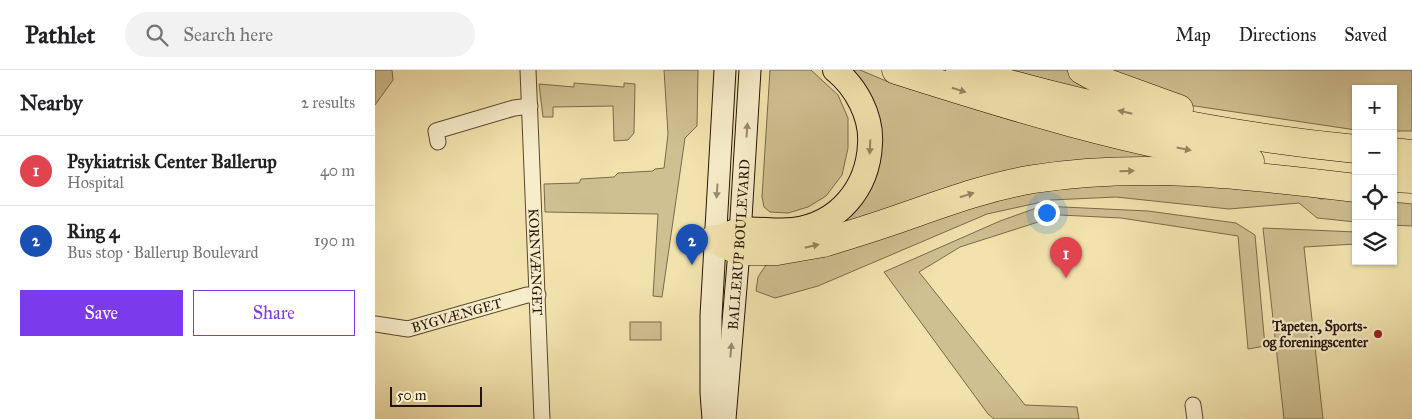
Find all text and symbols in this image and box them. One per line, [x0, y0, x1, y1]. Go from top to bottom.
search box [125, 12, 475, 57]
text: Pathlet [25, 20, 95, 50]
icon: search [143, 21, 171, 49]
text: Search here [183, 23, 273, 46]
text: Map [1175, 24, 1211, 46]
text: Directions [1239, 24, 1316, 46]
text: Saved [1344, 24, 1387, 46]
map controls [1352, 85, 1397, 265]
button: + [1352, 85, 1397, 130]
one-way arrow [952, 87, 967, 95]
text: Nearby [20, 90, 83, 116]
text: 2 results [301, 93, 355, 112]
one-way arrow [1117, 108, 1132, 116]
one-way arrow [743, 121, 751, 137]
button: − [1352, 130, 1397, 175]
one-way arrow [866, 139, 874, 155]
one-way arrow [1177, 145, 1193, 153]
text: Psykiatrisk Center Ballerup [67, 150, 277, 173]
street label: BALLERUP BOULEVARD [724, 159, 753, 331]
text: 1 [33, 161, 39, 180]
text: 40 m [320, 161, 355, 180]
one-way arrow [1119, 167, 1135, 175]
text: Hospital [67, 173, 124, 192]
button: locate [1352, 175, 1397, 220]
one-way arrow [713, 184, 721, 200]
one-way arrow [959, 191, 974, 199]
your location [1034, 200, 1060, 226]
street label: KORNVÆNGET [525, 208, 546, 316]
text: Ring 4 [67, 220, 119, 243]
button: layers [1352, 220, 1397, 265]
pin: 2 [676, 224, 708, 265]
text: 2 [32, 231, 40, 250]
text: 190 m [314, 231, 355, 250]
pin: 1 [1050, 237, 1082, 278]
one-way arrow [805, 242, 820, 250]
text: Bus stop · Ballerup Boulevard [67, 243, 259, 262]
button: Save [20, 290, 183, 336]
button: Share [193, 290, 355, 336]
street label: BYGVÆNGET [409, 294, 504, 336]
place label: Tapeten, Sports- og foreningscenter [1263, 318, 1369, 352]
marker: Tapeten, Sports- og foreningscenter [1372, 328, 1384, 340]
one-way arrow [728, 342, 736, 358]
scale bar [390, 384, 483, 407]
text: 50 m [397, 387, 426, 404]

